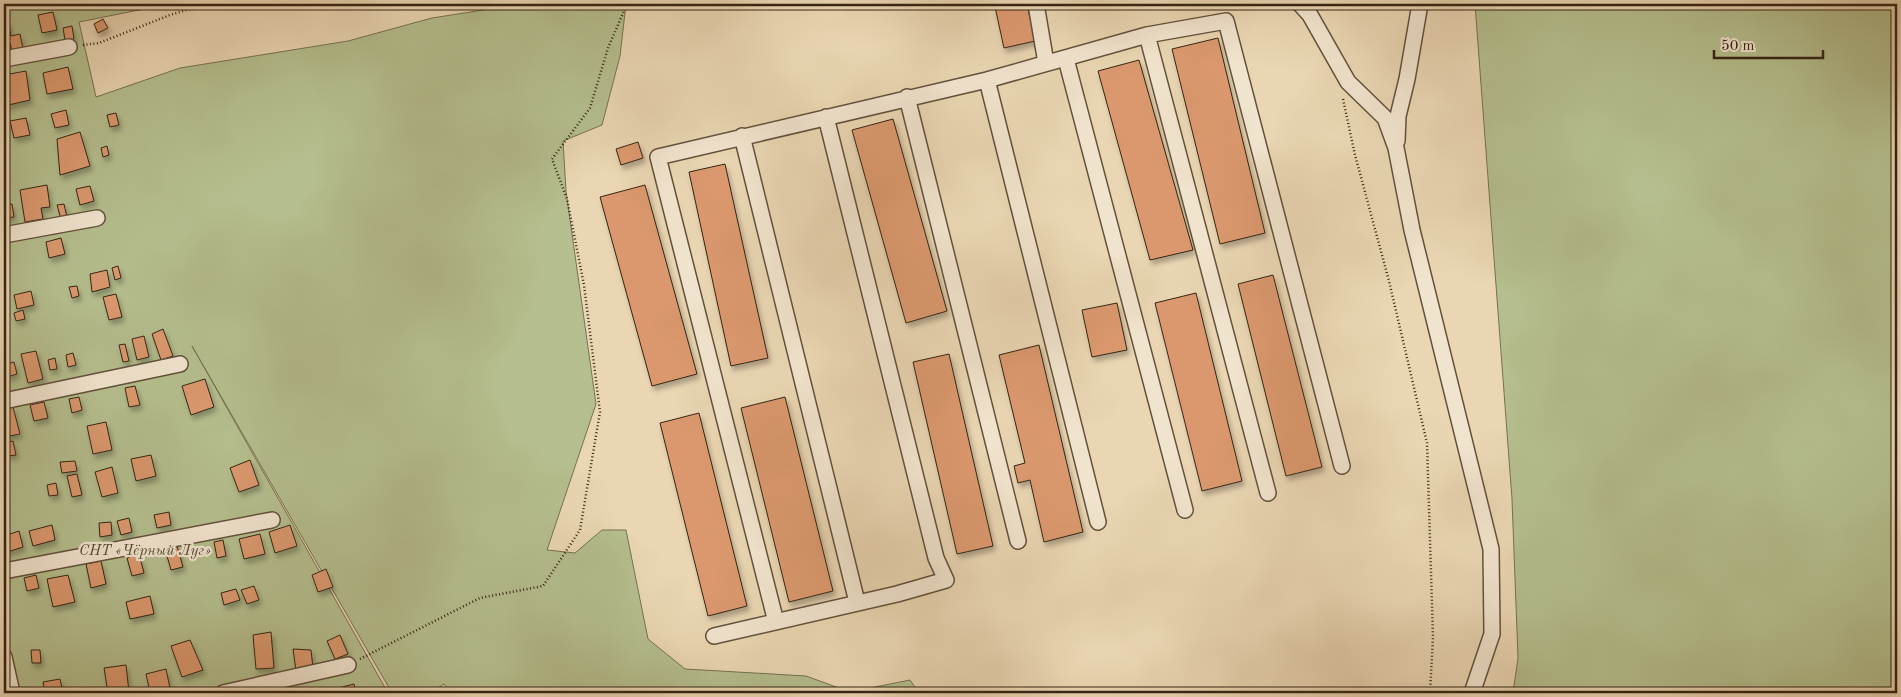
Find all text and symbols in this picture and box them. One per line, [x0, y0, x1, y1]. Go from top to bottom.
scale bar [1714, 28, 1822, 60]
text: 50 m [1721, 39, 1755, 54]
park label: СНТ «Чёрный Луг» [79, 544, 211, 559]

